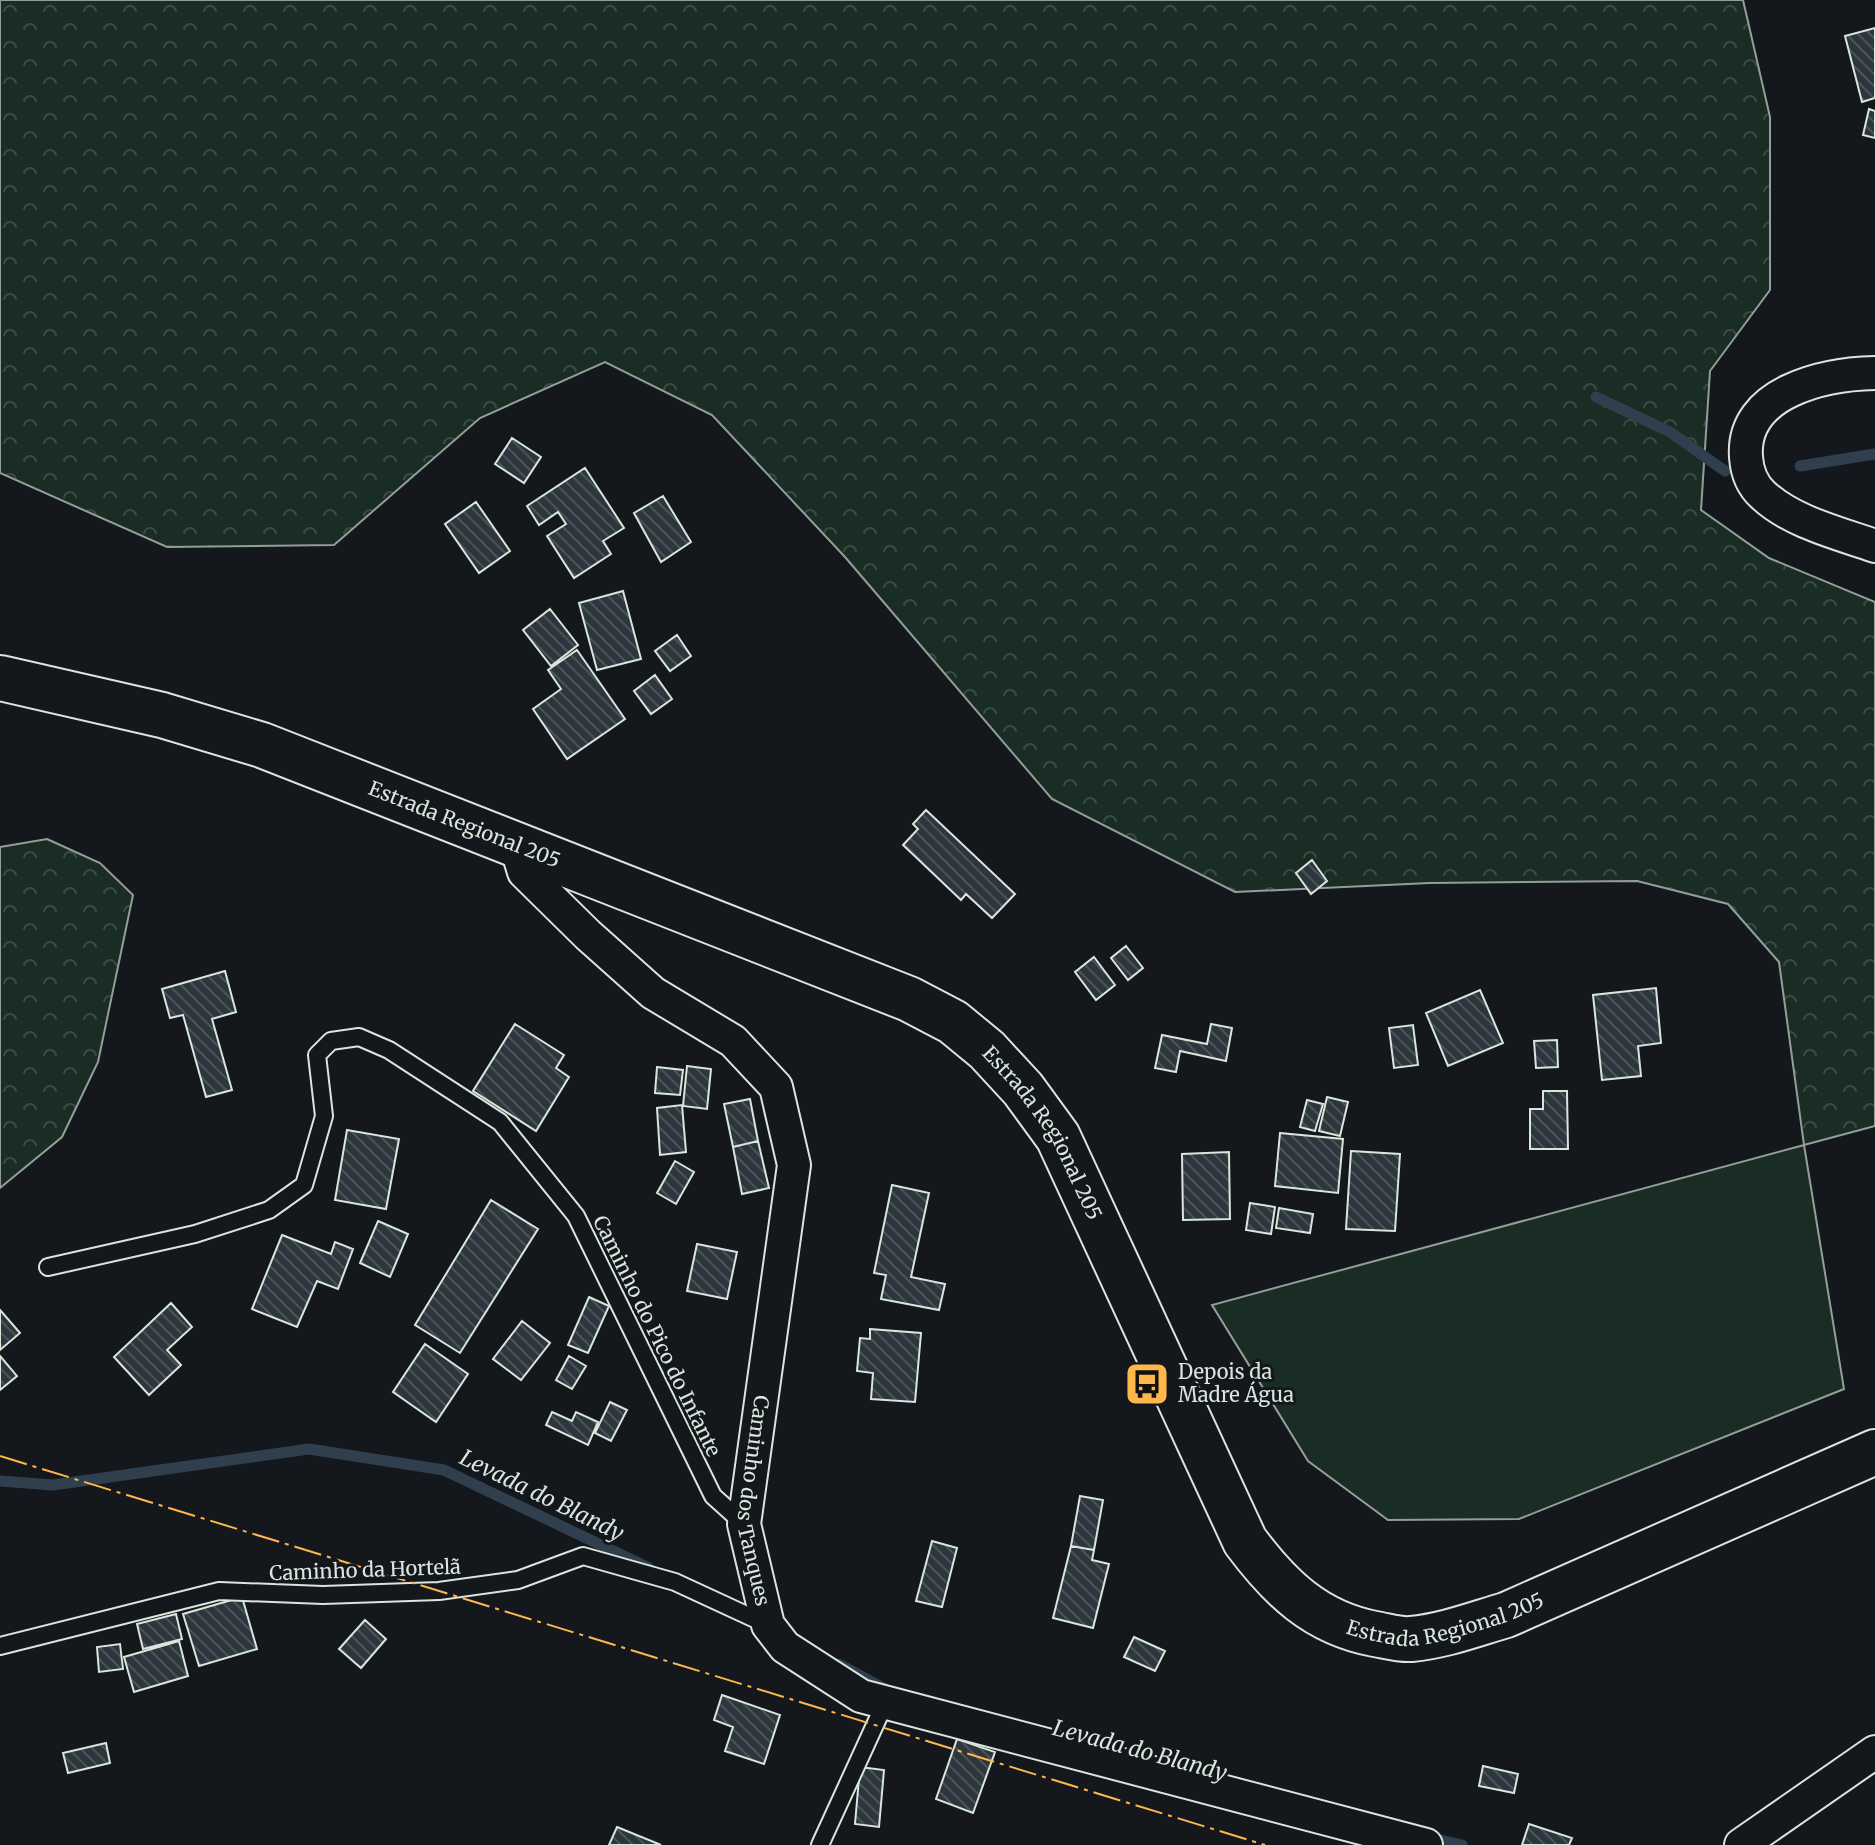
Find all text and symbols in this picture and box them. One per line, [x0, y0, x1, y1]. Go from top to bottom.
street label: Estrada Regional 205 [365, 775, 564, 873]
street label: Estrada Regional 205 [977, 1040, 1108, 1224]
street label: Caminho do Pico do Infante [588, 1211, 727, 1460]
place label: Depois da Madre Água [1178, 1359, 1294, 1407]
bus stop icon: Depois da Madre Água [1123, 1360, 1171, 1408]
street label: Caminho dos Tanques [732, 1394, 776, 1608]
water label: Levada do Blandy [455, 1443, 629, 1547]
street label: Caminho da Hortelã [269, 1554, 462, 1585]
street label: Estrada Regional 205 [1343, 1587, 1547, 1651]
water label: Levada do Blandy [1050, 1713, 1230, 1787]

